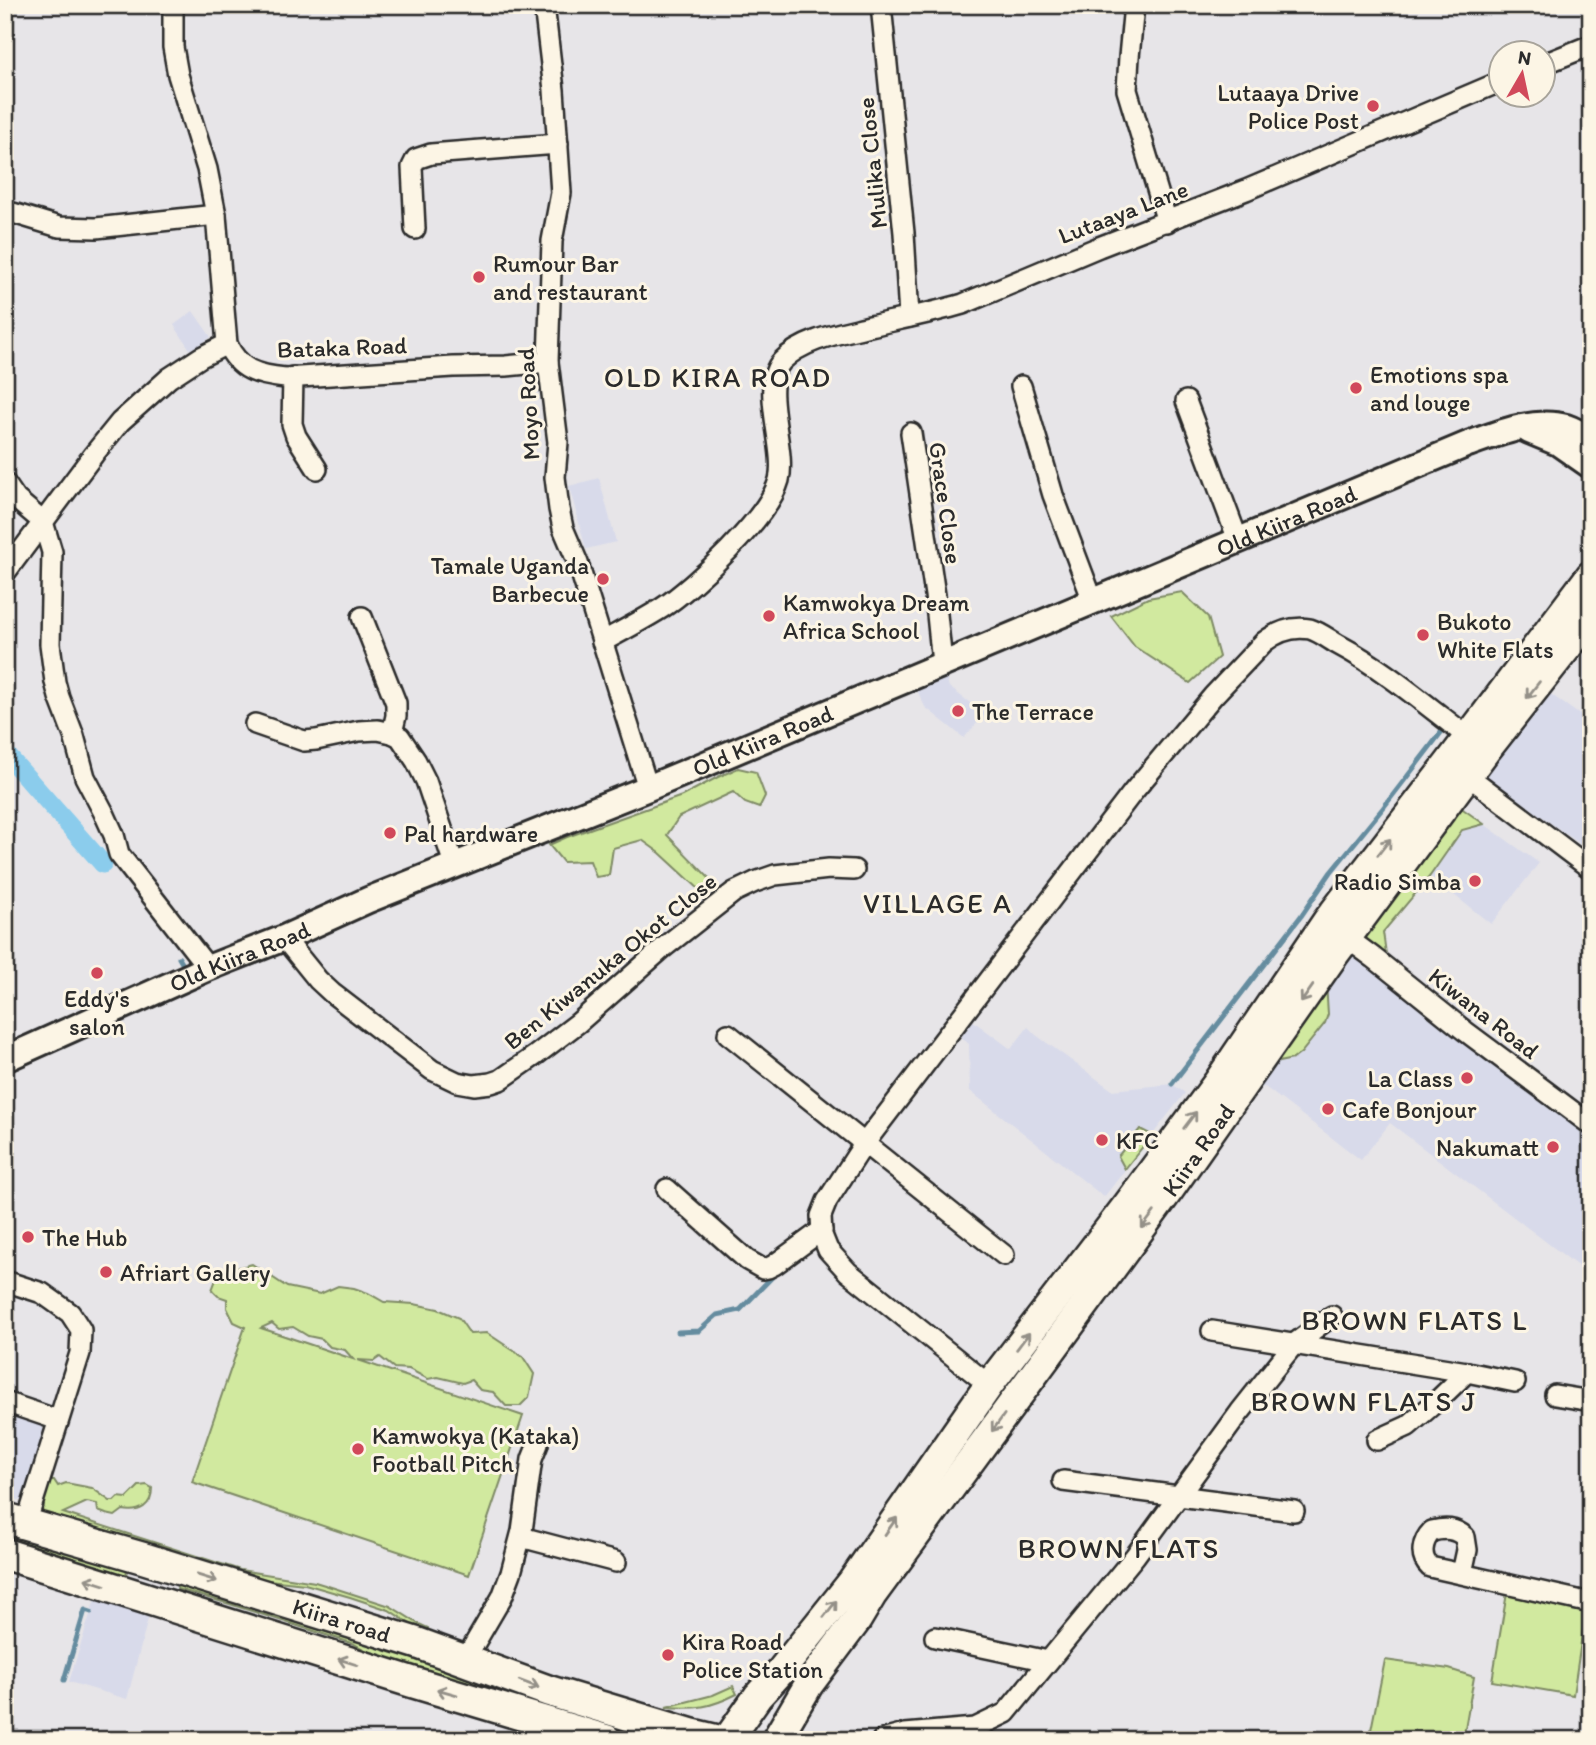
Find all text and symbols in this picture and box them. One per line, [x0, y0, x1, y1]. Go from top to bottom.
north arrow [1488, 38, 1558, 108]
text: N [1516, 45, 1533, 70]
place label: Lutaaya Drive Police Post [1217, 78, 1359, 135]
street label: Mulika Close [851, 96, 893, 230]
marker: Lutaaya Drive Police Post [1365, 98, 1381, 114]
street label: Lutaaya Lane [1054, 174, 1192, 250]
place label: Rumour Bar and restaurant [493, 249, 648, 306]
marker: Rumour Bar and restaurant [471, 269, 487, 285]
street label: Bataka Road [276, 330, 408, 364]
street label: Moyo Road [511, 347, 545, 461]
district label: OLD KIRA ROAD [604, 360, 832, 394]
place label: Emotions spa and louge [1370, 360, 1509, 417]
marker: Emotions spa and louge [1348, 380, 1364, 396]
street label: Grace Close [923, 440, 969, 566]
street label: Old Kiira Road [1212, 478, 1361, 563]
place label: Tamale Uganda Barbecue [431, 551, 589, 608]
marker: Tamale Uganda Barbecue [595, 571, 611, 587]
place label: Kamwokya Dream Africa School [783, 588, 969, 645]
place label: Bukoto White Flats [1437, 607, 1554, 664]
marker: Kamwokya Dream Africa School [761, 608, 777, 624]
marker: Bukoto White Flats [1415, 627, 1431, 643]
one-way arrow [1526, 680, 1541, 698]
place label: The Terrace [972, 697, 1094, 726]
street label: Old Kiira Road [688, 698, 837, 782]
marker: The Terrace [950, 703, 966, 719]
place label: Pal hardware [404, 819, 538, 848]
marker: Pal hardware [382, 825, 398, 841]
one-way arrow [1376, 839, 1391, 857]
street label: Ben Kiwanuka Okot Close [498, 866, 722, 1056]
place label: Radio Simba [1334, 867, 1461, 896]
marker: Radio Simba [1467, 873, 1483, 889]
district label: VILLAGE A [863, 886, 1013, 920]
street label: Old Kiira Road [164, 914, 314, 998]
street label: Kiwana Road [1423, 961, 1545, 1065]
marker: Eddy's salon [89, 965, 105, 981]
place label: Eddy's salon [64, 984, 130, 1041]
one-way arrow [1300, 984, 1314, 1003]
place label: La Class [1367, 1064, 1453, 1093]
marker: La Class [1459, 1070, 1475, 1086]
place label: Cafe Bonjour [1342, 1095, 1477, 1124]
street label: Kiira Road [1155, 1097, 1240, 1202]
marker: Cafe Bonjour [1320, 1101, 1336, 1117]
one-way arrow [1182, 1111, 1197, 1130]
place label: KFC [1116, 1126, 1159, 1155]
marker: KFC [1094, 1132, 1110, 1148]
place label: Nakumatt [1436, 1133, 1539, 1162]
marker: Nakumatt [1545, 1139, 1561, 1155]
one-way arrow [1140, 1210, 1155, 1228]
place label: The Hub [42, 1223, 127, 1252]
marker: The Hub [20, 1229, 36, 1245]
place label: Afriart Gallery [120, 1258, 270, 1287]
marker: Afriart Gallery [98, 1264, 114, 1280]
district label: BROWN FLATS L [1302, 1303, 1528, 1337]
one-way arrow [1016, 1332, 1031, 1350]
district label: BROWN FLATS J [1251, 1384, 1477, 1418]
one-way arrow [991, 1413, 1006, 1432]
place label: Kamwokya (Kataka) Football Pitch [372, 1421, 579, 1478]
marker: Kamwokya (Kataka) Football Pitch [350, 1441, 366, 1457]
one-way arrow [884, 1517, 898, 1536]
district label: BROWN FLATS [1018, 1531, 1220, 1565]
one-way arrow [196, 1572, 218, 1585]
one-way arrow [84, 1575, 106, 1587]
street label: Kiira road [289, 1591, 395, 1649]
one-way arrow [823, 1601, 838, 1619]
place label: Kira Road Police Station [682, 1627, 823, 1684]
marker: Kira Road Police Station [660, 1647, 676, 1663]
one-way arrow [337, 1655, 359, 1668]
one-way arrow [518, 1678, 540, 1691]
one-way arrow [436, 1685, 458, 1698]

